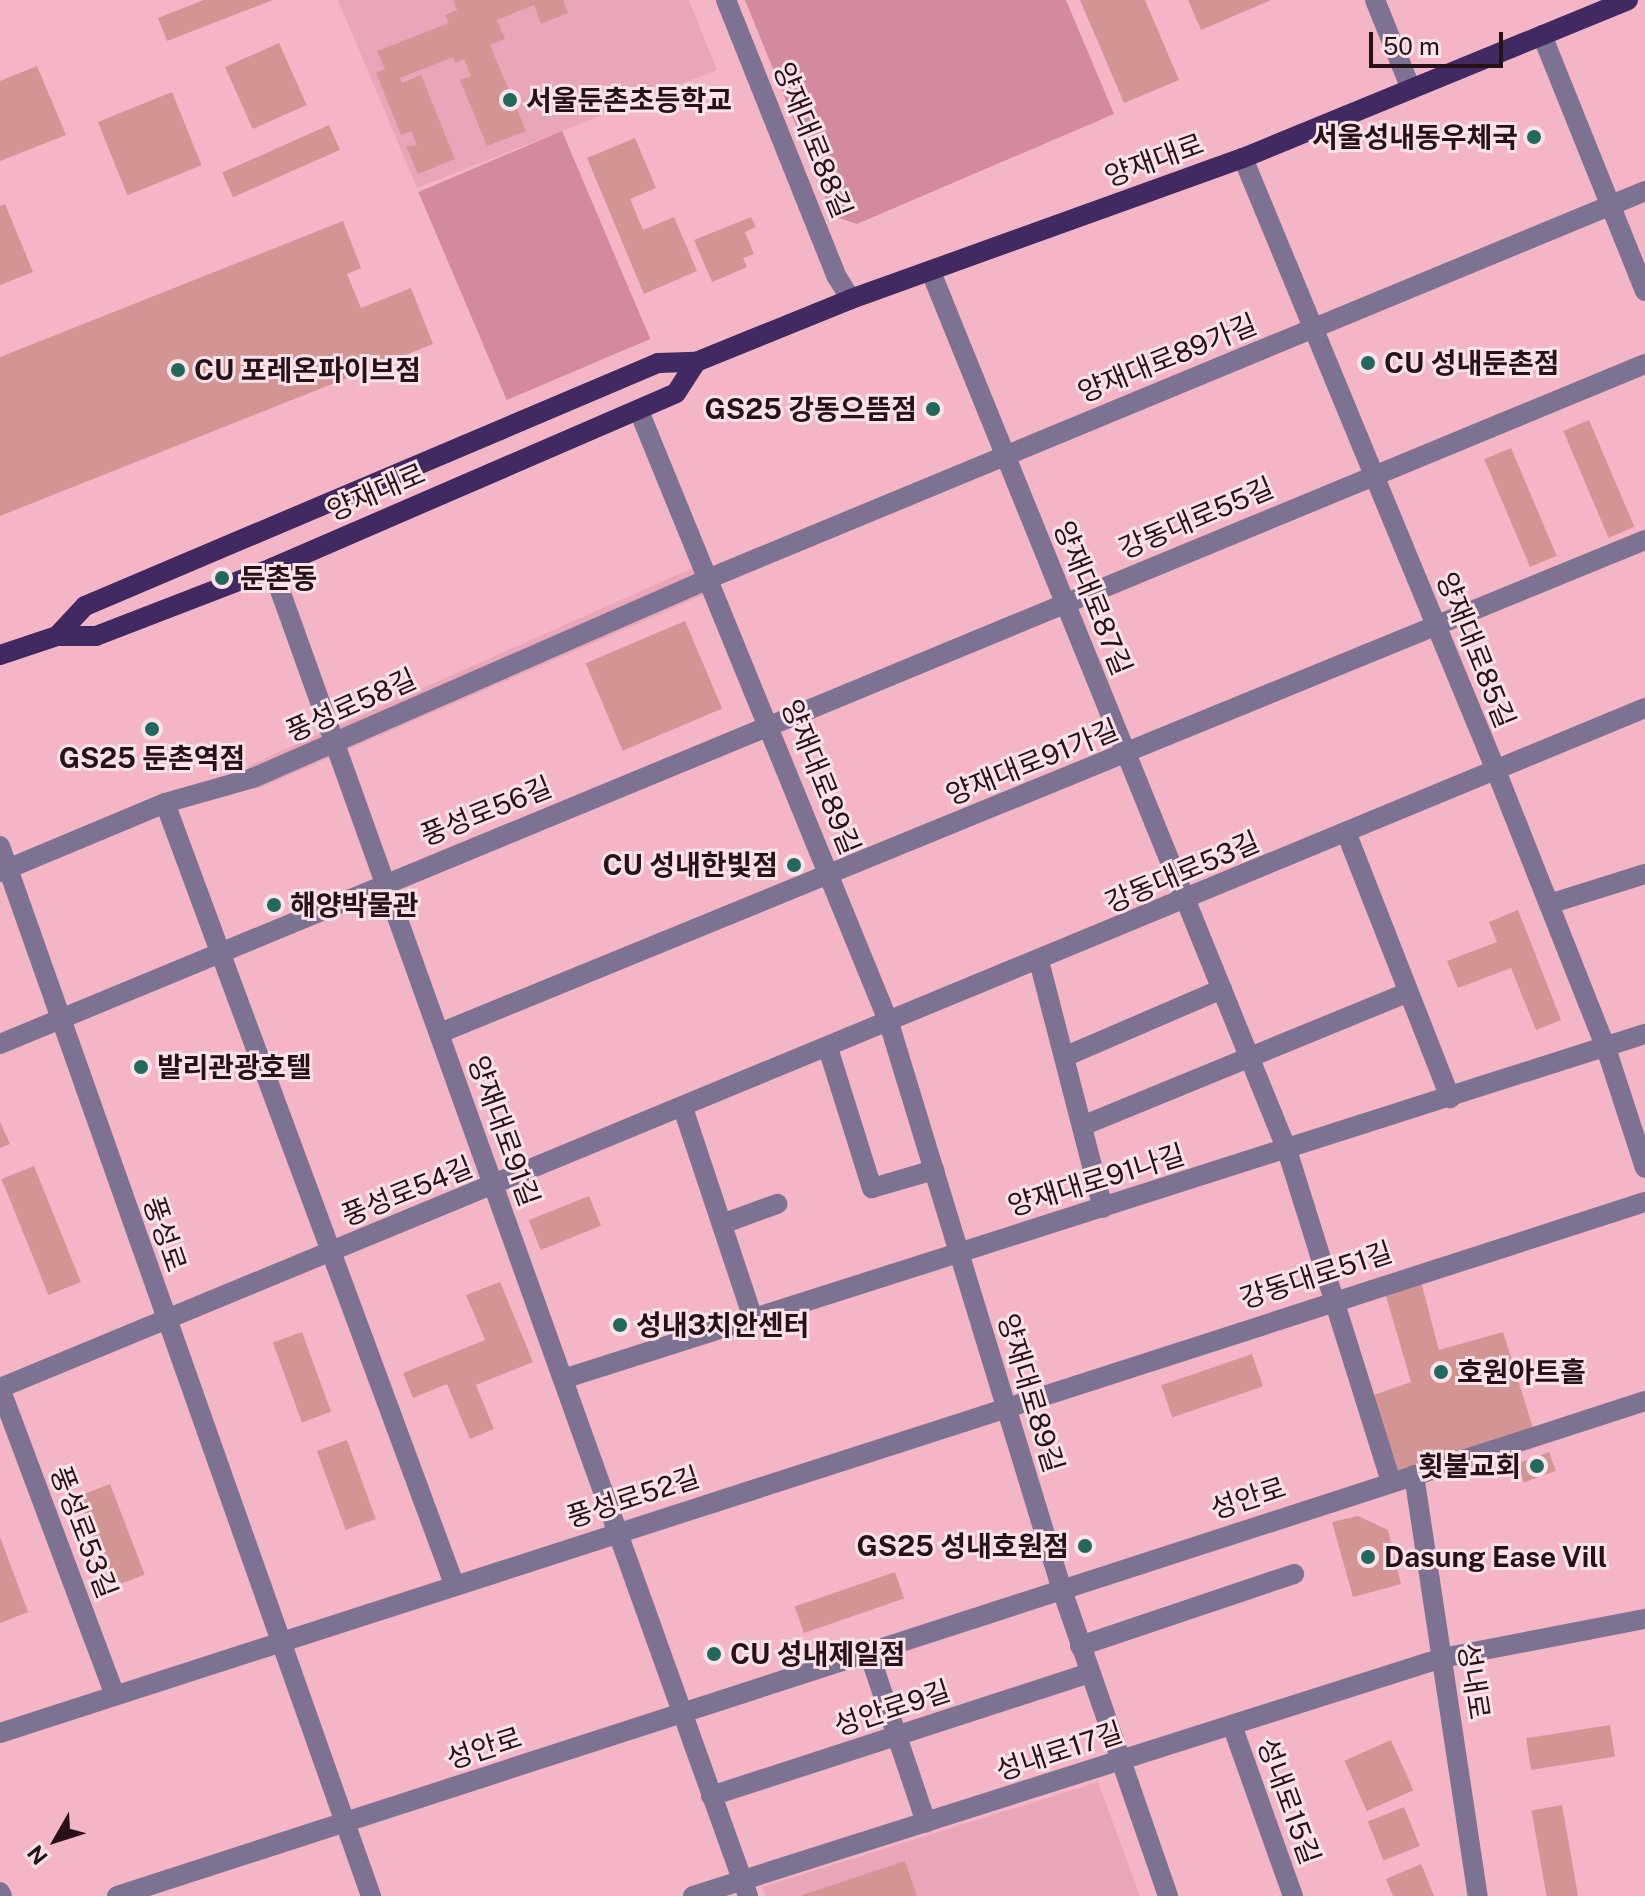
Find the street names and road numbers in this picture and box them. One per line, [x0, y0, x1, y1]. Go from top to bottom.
street label: 양재대로88길 [767, 57, 859, 223]
street label: 양재대로 [1100, 127, 1208, 193]
street label: 양재대로89가길 [1073, 307, 1261, 409]
street label: 양재대로 [322, 456, 430, 528]
street label: 강동대로55길 [1114, 470, 1278, 566]
street label: 양재대로87길 [1047, 516, 1139, 680]
street label: 양재대로85길 [1430, 567, 1522, 733]
street label: 풍성로58길 [281, 661, 421, 749]
street label: 양재대로89길 [775, 695, 867, 859]
street label: 양재대로91가길 [941, 712, 1123, 812]
street label: 풍성로56길 [416, 769, 556, 853]
street label: 강동대로53길 [1100, 824, 1264, 920]
street label: 양재대로91길 [461, 1051, 547, 1211]
street label: 양재대로91나길 [1003, 1137, 1189, 1223]
street label: 풍성로54길 [336, 1149, 478, 1233]
street label: 풍성로 [137, 1192, 193, 1276]
street label: 강동대로51길 [1236, 1235, 1396, 1315]
street label: 양재대로89길 [991, 1310, 1071, 1476]
street label: 풍성로52길 [562, 1460, 704, 1534]
street label: 풍성로53길 [43, 1461, 125, 1603]
street label: 성안로 [1206, 1470, 1290, 1526]
street label: 성내로 [1451, 1640, 1497, 1722]
street label: 성안로9길 [829, 1673, 955, 1743]
street label: 성내로17길 [991, 1715, 1127, 1787]
street label: 성안로 [442, 1720, 526, 1776]
street label: 성내로15길 [1251, 1733, 1327, 1869]

